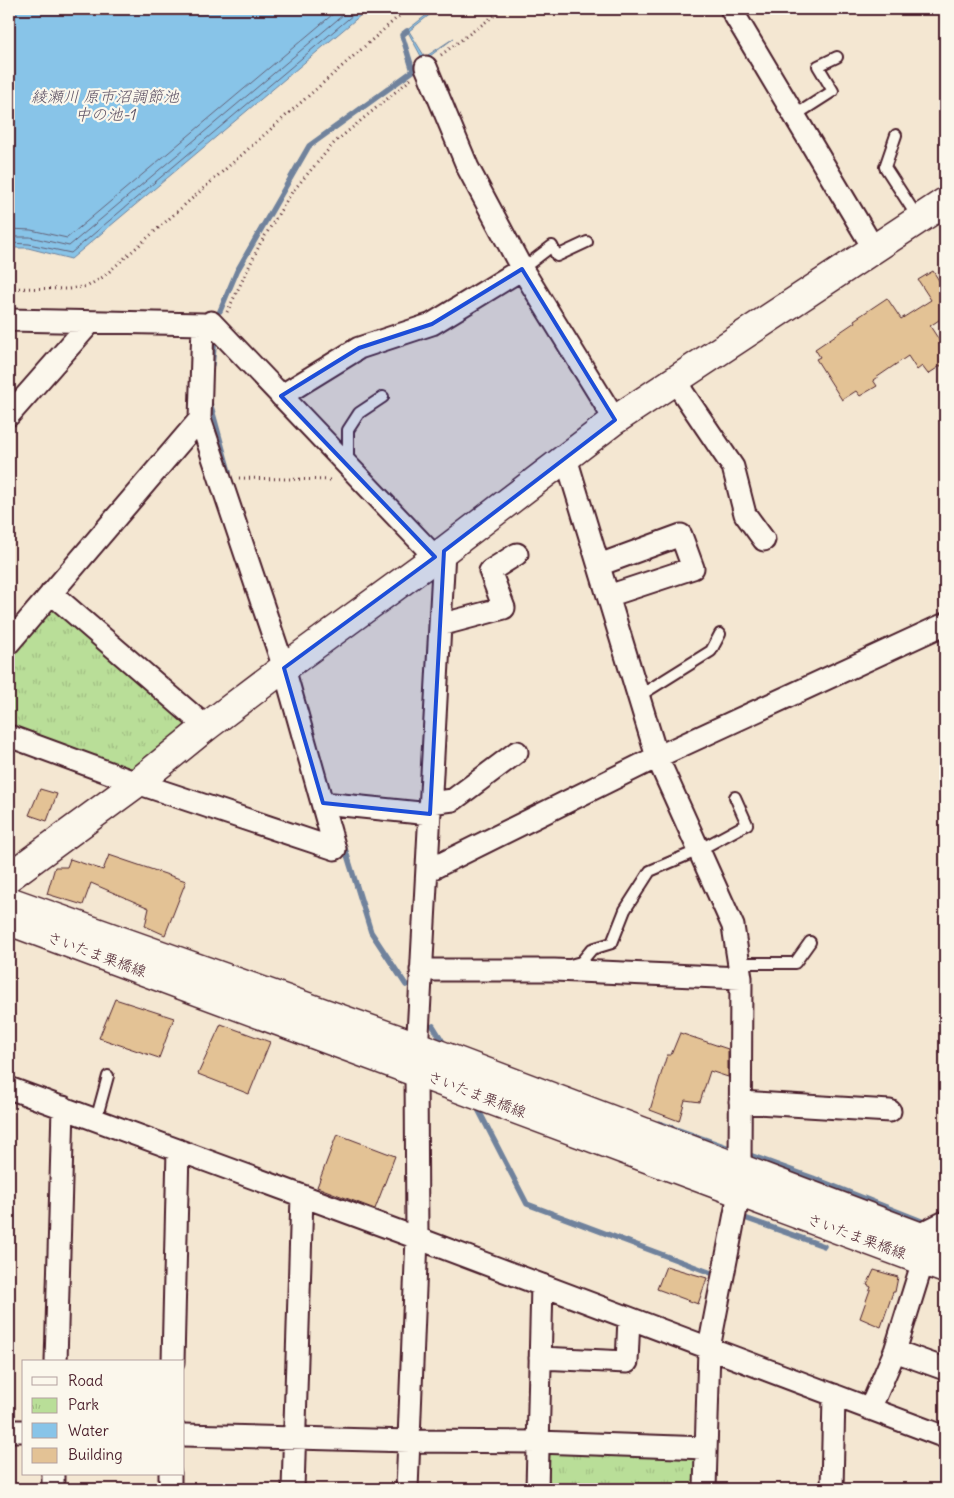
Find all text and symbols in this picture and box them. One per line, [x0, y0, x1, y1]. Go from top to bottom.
water label: 綾瀬川 原市沼調節池 中の池-1 [31, 86, 180, 124]
street label: さいたま栗橋線 [45, 927, 149, 981]
street label: さいたま栗橋線 [425, 1066, 529, 1122]
street label: さいたま栗橋線 [805, 1209, 909, 1263]
legend [22, 1360, 185, 1476]
text: Road [68, 1371, 103, 1390]
text: Park [68, 1395, 99, 1414]
text: Water [68, 1421, 109, 1440]
text: Building [68, 1445, 123, 1464]

